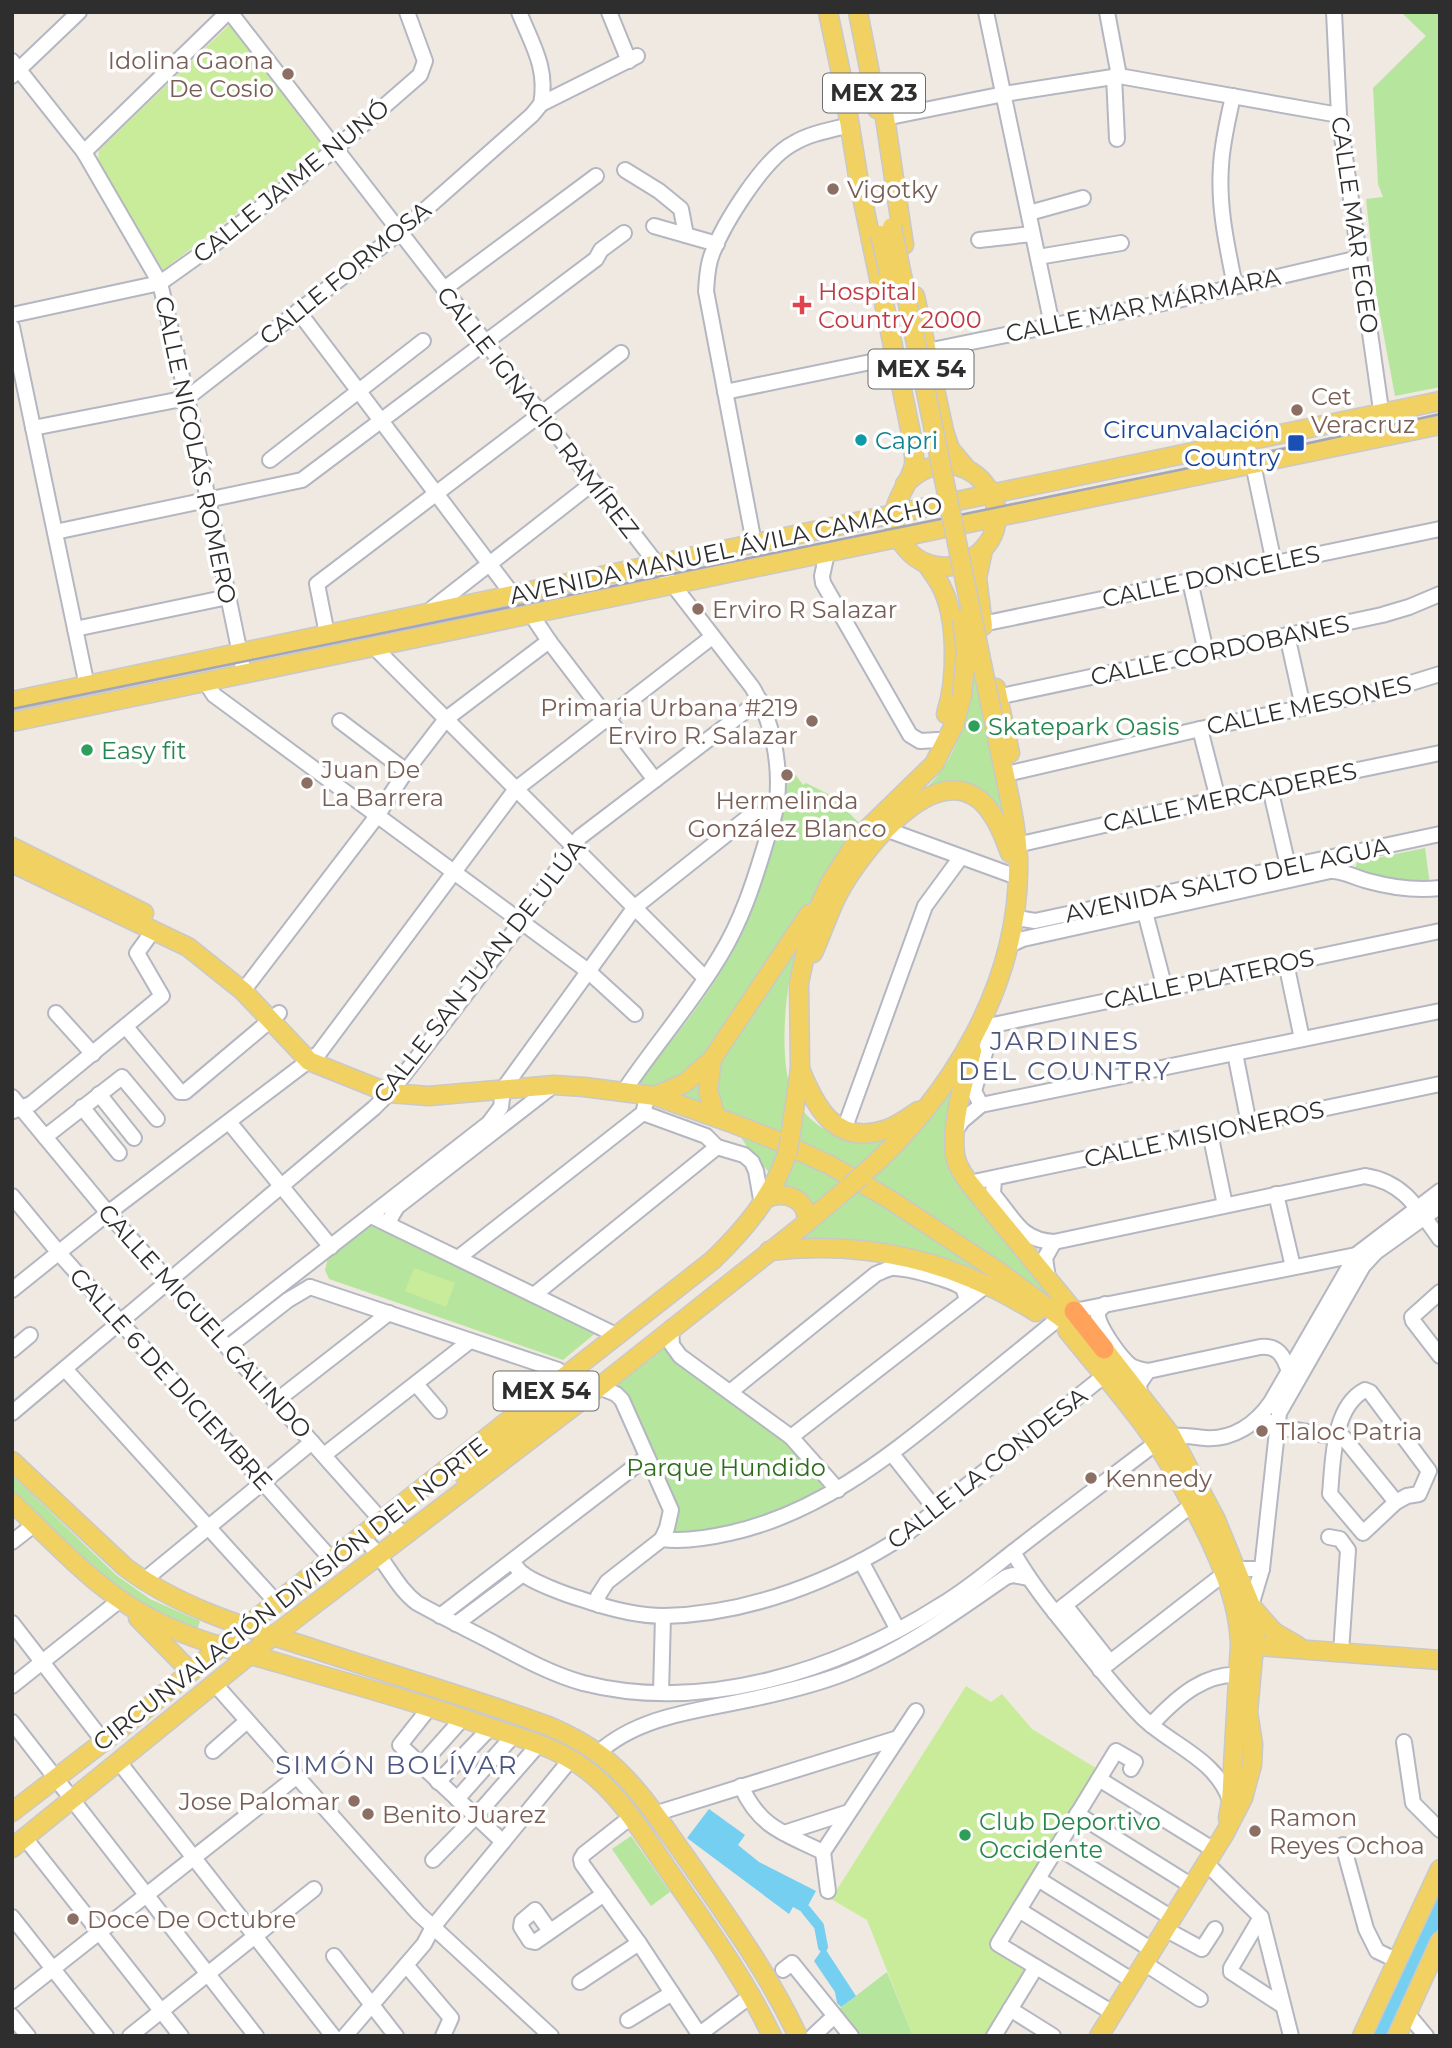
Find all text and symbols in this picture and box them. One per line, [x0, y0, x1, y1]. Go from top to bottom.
place label: Idolina Gaona De Cosio [108, 46, 274, 103]
marker: Idolina Gaona De Cosio [280, 66, 296, 82]
road number: MEX 23 [823, 74, 925, 113]
street label: CALLE JAIME NUNÓ [187, 93, 395, 269]
street label: CALLE MAR EGEO [1325, 115, 1385, 335]
place label: Vigotky [847, 175, 938, 204]
marker: Vigotky [825, 181, 841, 197]
street label: CALLE FORMOSA [254, 195, 437, 351]
street label: CALLE MAR MÁRMARA [1003, 262, 1284, 348]
place label: Hospital Country 2000 [818, 277, 982, 334]
street label: CALLE IGNACIO RAMÍREZ [431, 280, 645, 544]
street label: CALLE NICOLÁS ROMERO [149, 293, 243, 607]
marker: Hospital Country 2000 [792, 295, 812, 315]
road number: MEX 54 [869, 350, 974, 388]
place label: Cet Veracruz [1311, 382, 1415, 439]
marker: Cet Veracruz [1289, 402, 1305, 418]
place label: Circunvalación Country [1103, 415, 1280, 472]
place label: Capri [875, 426, 938, 455]
marker: Capri [853, 432, 869, 448]
marker: Circunvalación Country [1286, 433, 1306, 453]
street label: AVENIDA MANUEL ÁVILA CAMACHO [507, 490, 945, 610]
street label: CALLE DONCELES [1099, 539, 1323, 613]
place label: Erviro R Salazar [712, 595, 897, 624]
marker: Erviro R Salazar [690, 601, 706, 617]
street label: CALLE CORDOBANES [1088, 608, 1352, 692]
street label: CALLE MESONES [1204, 669, 1414, 741]
place label: Primaria Urbana #219 Erviro R. Salazar [540, 693, 798, 750]
place label: Skatepark Oasis [988, 712, 1179, 741]
marker: Primaria Urbana #219 Erviro R. Salazar [804, 713, 820, 729]
marker: Skatepark Oasis [966, 718, 982, 734]
place label: Easy fit [101, 736, 187, 765]
marker: Easy fit [79, 742, 95, 758]
place label: Juan De La Barrera [320, 755, 444, 812]
street label: CALLE MERCADERES [1101, 756, 1359, 838]
marker: Hermelinda González Blanco [779, 767, 795, 783]
marker: Juan De La Barrera [299, 775, 315, 791]
place label: Hermelinda González Blanco [688, 786, 886, 843]
street label: AVENIDA SALTO DEL AGUA [1062, 831, 1392, 929]
street label: CALLE SAN JUAN DE ULÚA [367, 833, 591, 1109]
street label: CALLE PLATEROS [1101, 943, 1317, 1015]
district label: JARDINES DEL COUNTRY [958, 1025, 1172, 1087]
street label: CALLE MISIONEROS [1081, 1094, 1327, 1174]
street label: CALLE MIGUEL GALINDO [92, 1198, 318, 1444]
street label: CALLE 6 DE DICIEMBRE [63, 1262, 279, 1496]
road number: MEX 54 [494, 1372, 598, 1410]
street label: CALLE LA CONDESA [881, 1380, 1093, 1555]
place label: Tlaloc Patria [1276, 1417, 1423, 1446]
marker: Tlaloc Patria [1254, 1423, 1270, 1439]
street label: CIRCUNVALACIÓN DIVISIÓN DEL NORTE [87, 1431, 493, 1757]
park label: Parque Hundido [626, 1453, 826, 1482]
place label: Kennedy [1105, 1464, 1212, 1493]
marker: Kennedy [1083, 1470, 1099, 1486]
district label: SIMÓN BOLÍVAR [275, 1749, 519, 1781]
place label: Jose Palomar [178, 1787, 340, 1816]
marker: Jose Palomar [346, 1793, 362, 1809]
place label: Benito Juarez [382, 1800, 546, 1829]
place label: Ramon Reyes Ochoa [1269, 1803, 1425, 1860]
marker: Benito Juarez [360, 1806, 376, 1822]
place label: Club Deportivo Occidente [979, 1807, 1161, 1864]
marker: Ramon Reyes Ochoa [1247, 1823, 1263, 1839]
marker: Club Deportivo Occidente [957, 1827, 973, 1843]
place label: Doce De Octubre [87, 1905, 296, 1934]
marker: Doce De Octubre [65, 1911, 81, 1927]

